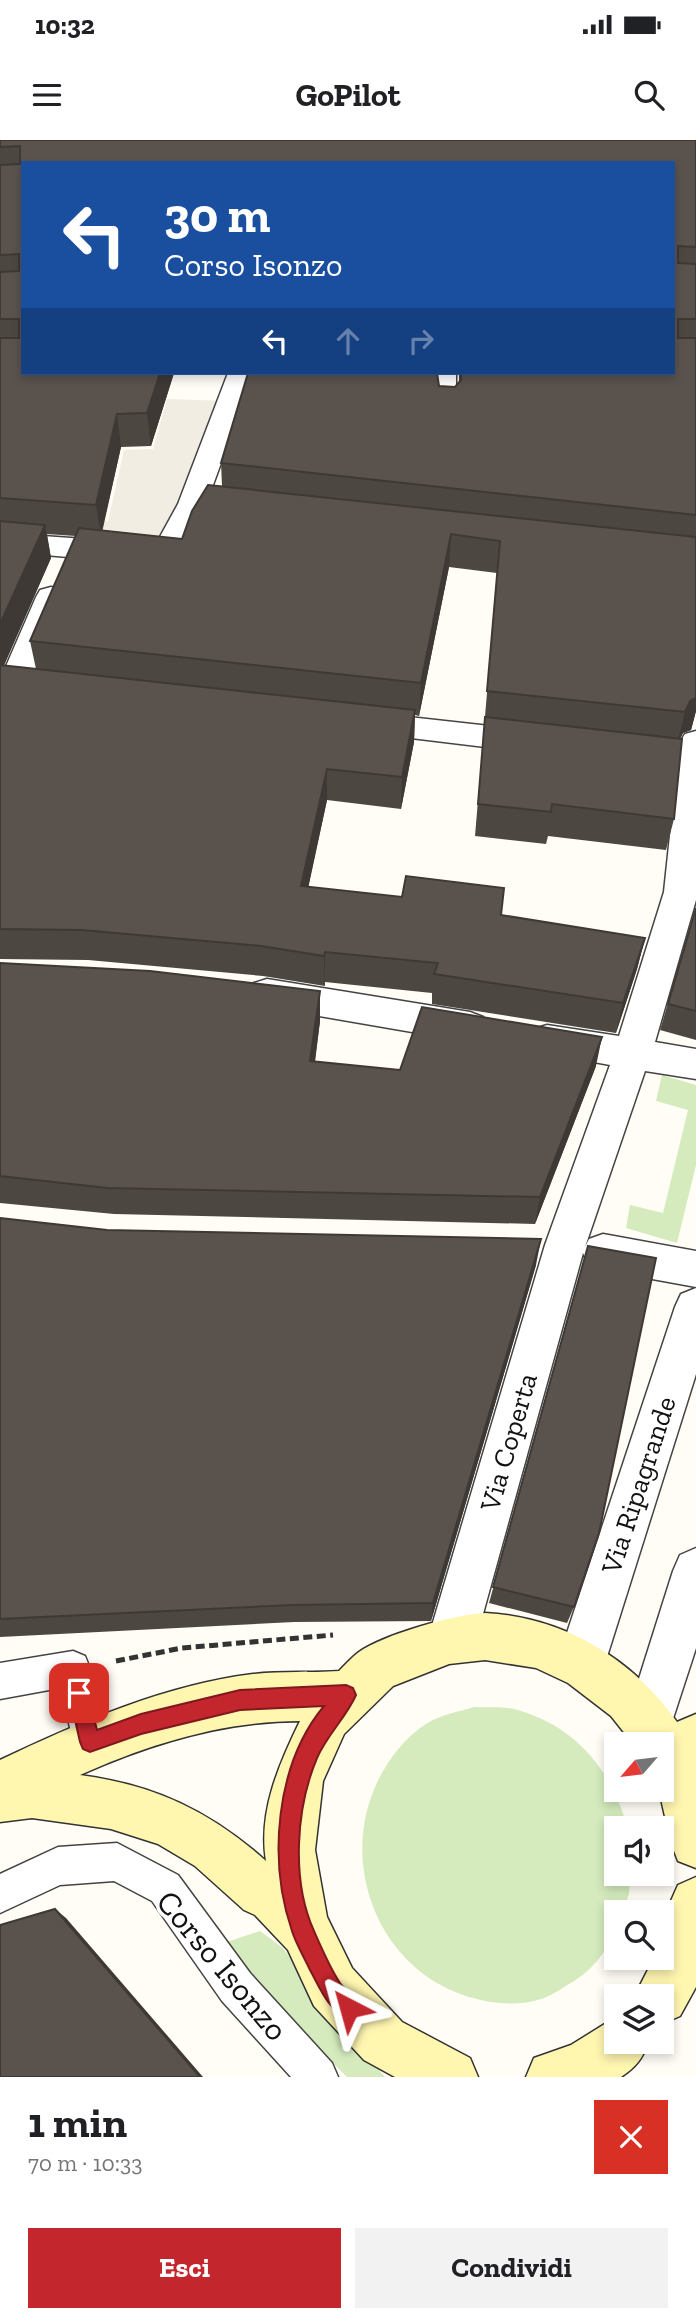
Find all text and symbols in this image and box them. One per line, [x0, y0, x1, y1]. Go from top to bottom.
text: 10:32 [35, 9, 95, 41]
icon: menu [28, 76, 66, 114]
text: GoPilot [295, 76, 401, 114]
icon: search [630, 76, 668, 114]
text: 30 m [164, 186, 270, 245]
icon: left [49, 189, 140, 280]
text: Corso Isonzo [164, 246, 342, 284]
icon: left [256, 322, 294, 360]
icon: ahead [329, 322, 367, 360]
icon: right [402, 322, 440, 360]
street label: Via Coperta [473, 1369, 544, 1516]
street label: Via Ripagrande [594, 1392, 683, 1579]
pin [49, 1663, 109, 1723]
icon: arrive [60, 1674, 98, 1712]
north arrow [604, 1732, 674, 1802]
map controls [604, 1732, 674, 2054]
button: sound [604, 1816, 674, 1886]
street label: Corso Isonzo [149, 1882, 297, 2048]
button: search [604, 1900, 674, 1970]
position arrow [312, 1971, 386, 2045]
button: layers [604, 1984, 674, 2054]
text: 1 min [28, 2097, 127, 2148]
button: close [594, 2100, 668, 2174]
text: 70 m · 10:33 [28, 2149, 142, 2177]
button: Esci [28, 2228, 341, 2308]
button: Condividi [355, 2228, 668, 2308]

